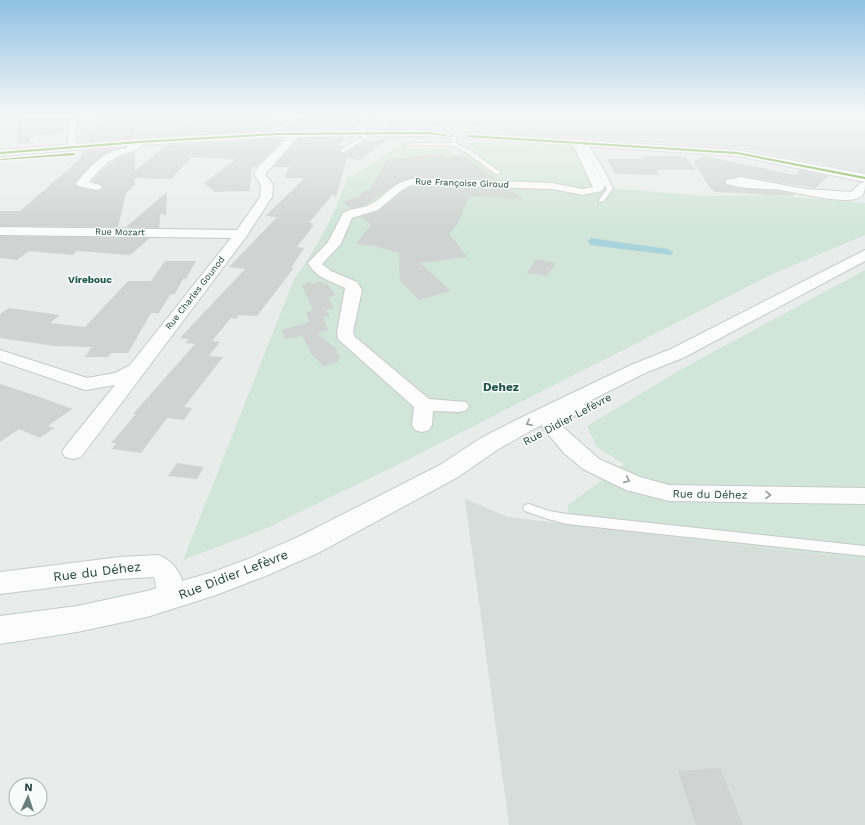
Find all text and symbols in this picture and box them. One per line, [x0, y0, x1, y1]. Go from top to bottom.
street label: Rue Françoise Giroud [415, 176, 509, 190]
street label: Rue Mozart [95, 227, 145, 237]
street label: Rue Charles Gounod [163, 254, 227, 332]
district label: Virebouc [68, 274, 112, 285]
district label: Dehez [483, 380, 519, 394]
street label: Rue Didier Lefèvre [521, 391, 614, 448]
one-way arrow [525, 418, 533, 426]
one-way arrow [622, 475, 630, 483]
street label: Rue du Déhez [672, 487, 748, 502]
one-way arrow [765, 491, 771, 499]
street label: Rue Didier Lefèvre [176, 547, 290, 602]
street label: Rue du Déhez [52, 559, 142, 584]
north arrow [8, 777, 48, 817]
text: N [24, 781, 33, 794]

